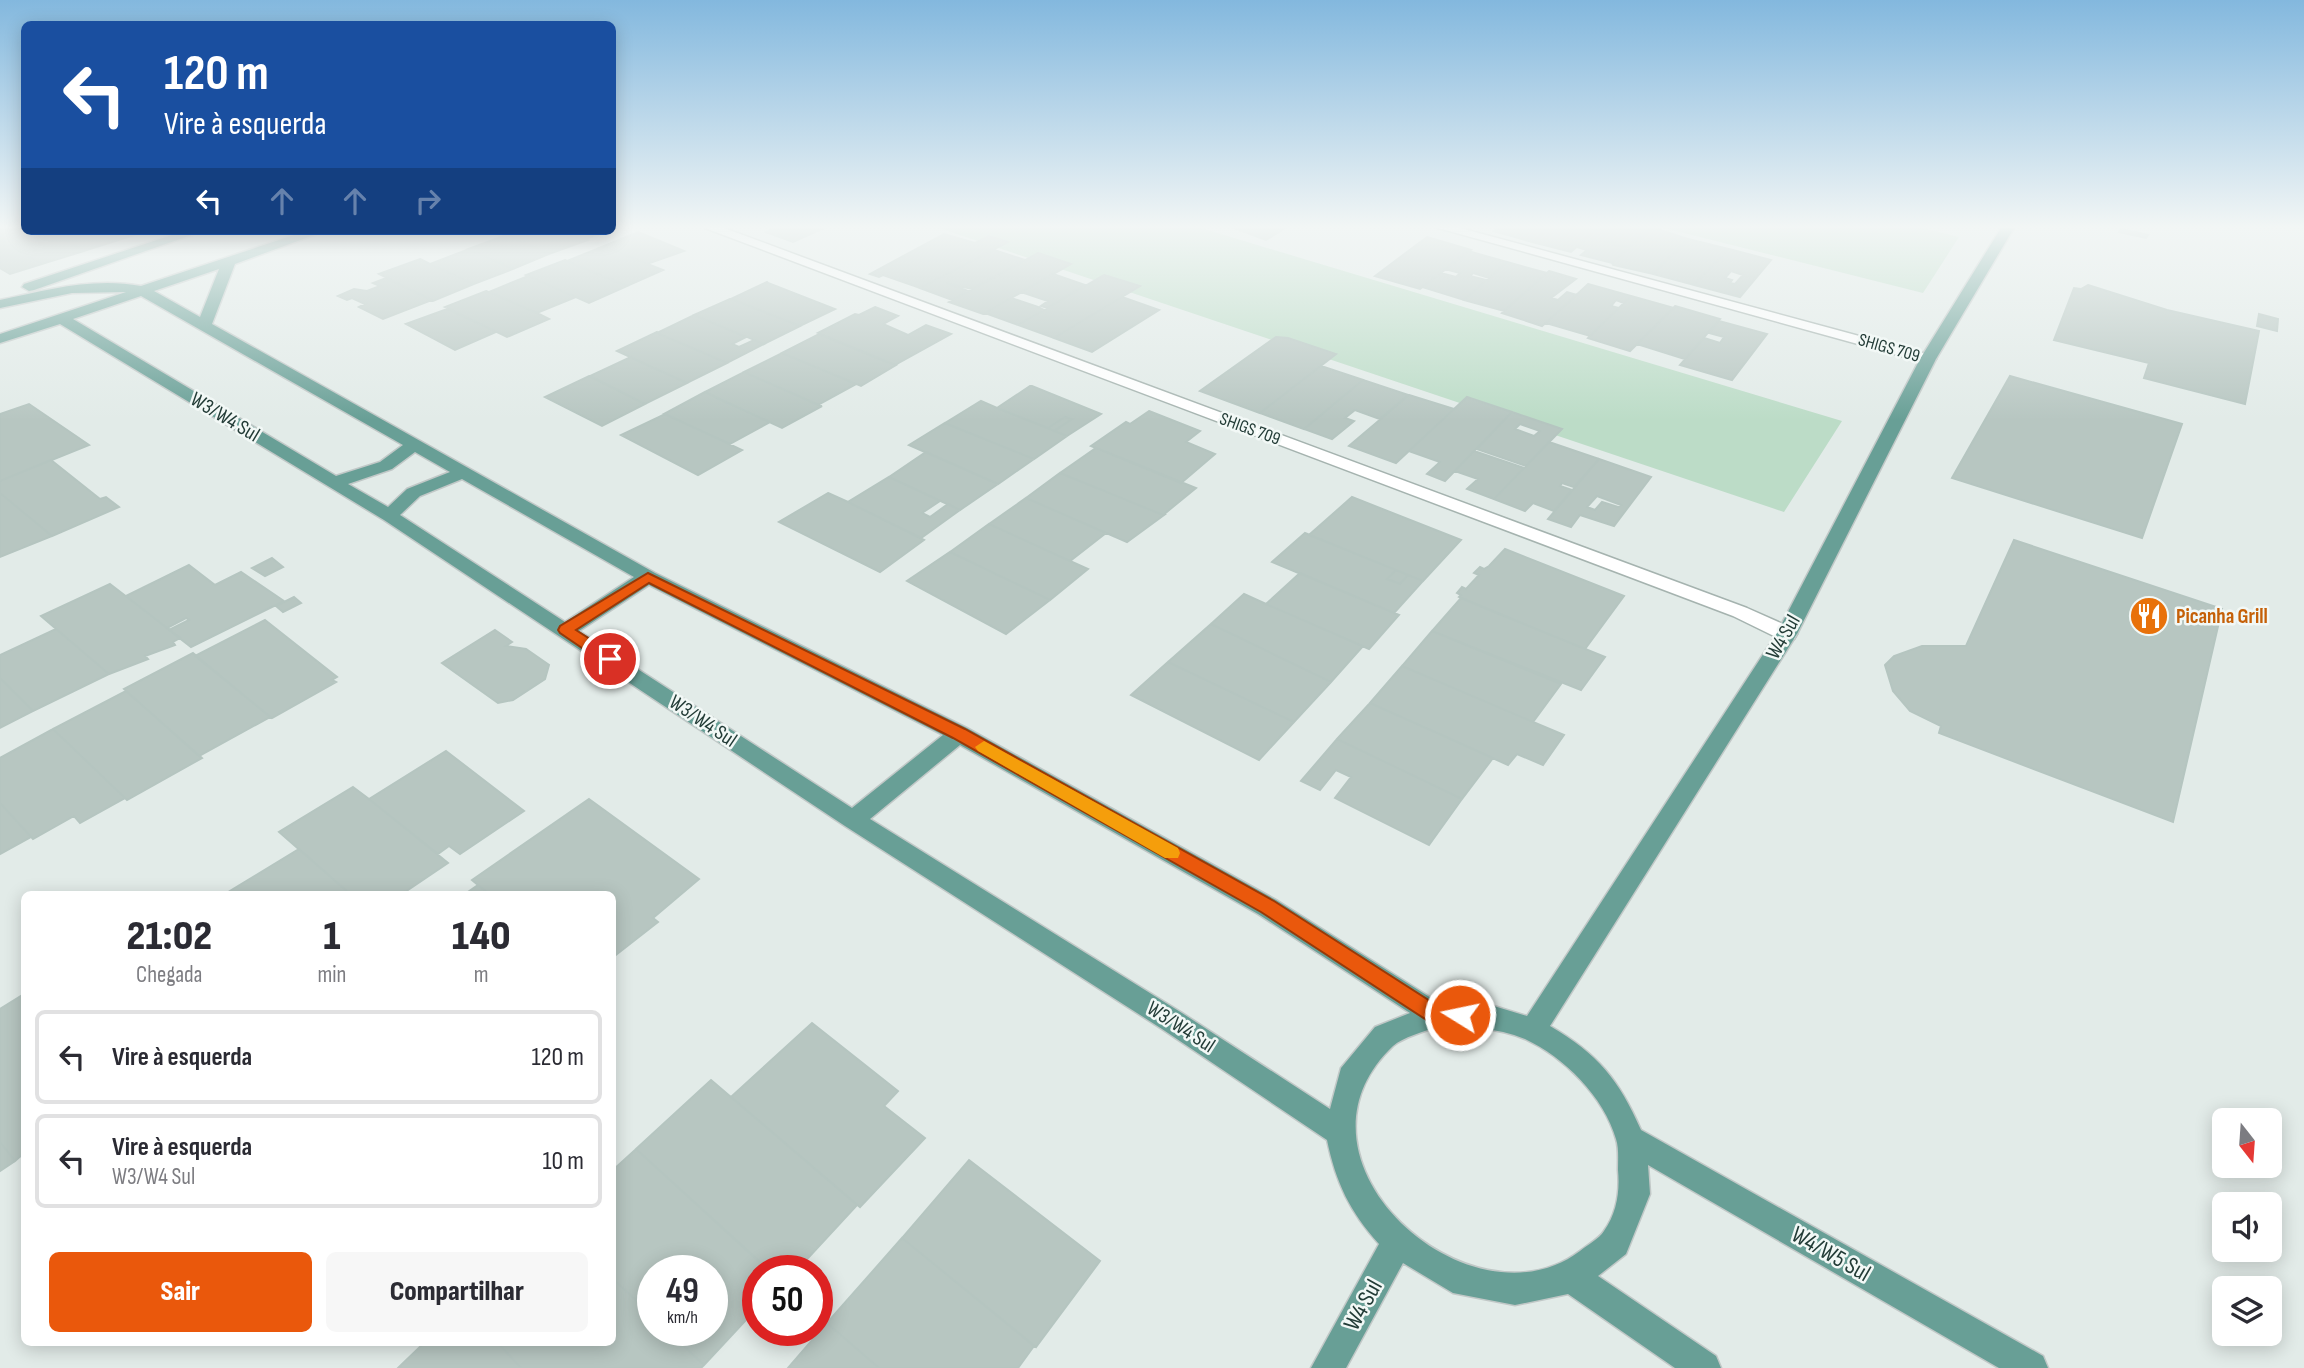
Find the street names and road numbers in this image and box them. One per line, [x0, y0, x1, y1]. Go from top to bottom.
street label: SHIGS 709 [1856, 329, 1922, 367]
street label: W3/W4 Sul [186, 387, 264, 447]
street label: SHIGS 709 [1217, 408, 1283, 450]
street label: W4 Sul [1760, 610, 1806, 664]
street label: W3/W4 Sul [665, 689, 741, 753]
street label: W3/W4 Sul [1142, 996, 1220, 1058]
street label: W4/W5 Sul [1786, 1220, 1876, 1288]
street label: W4 Sul [1337, 1274, 1389, 1336]

